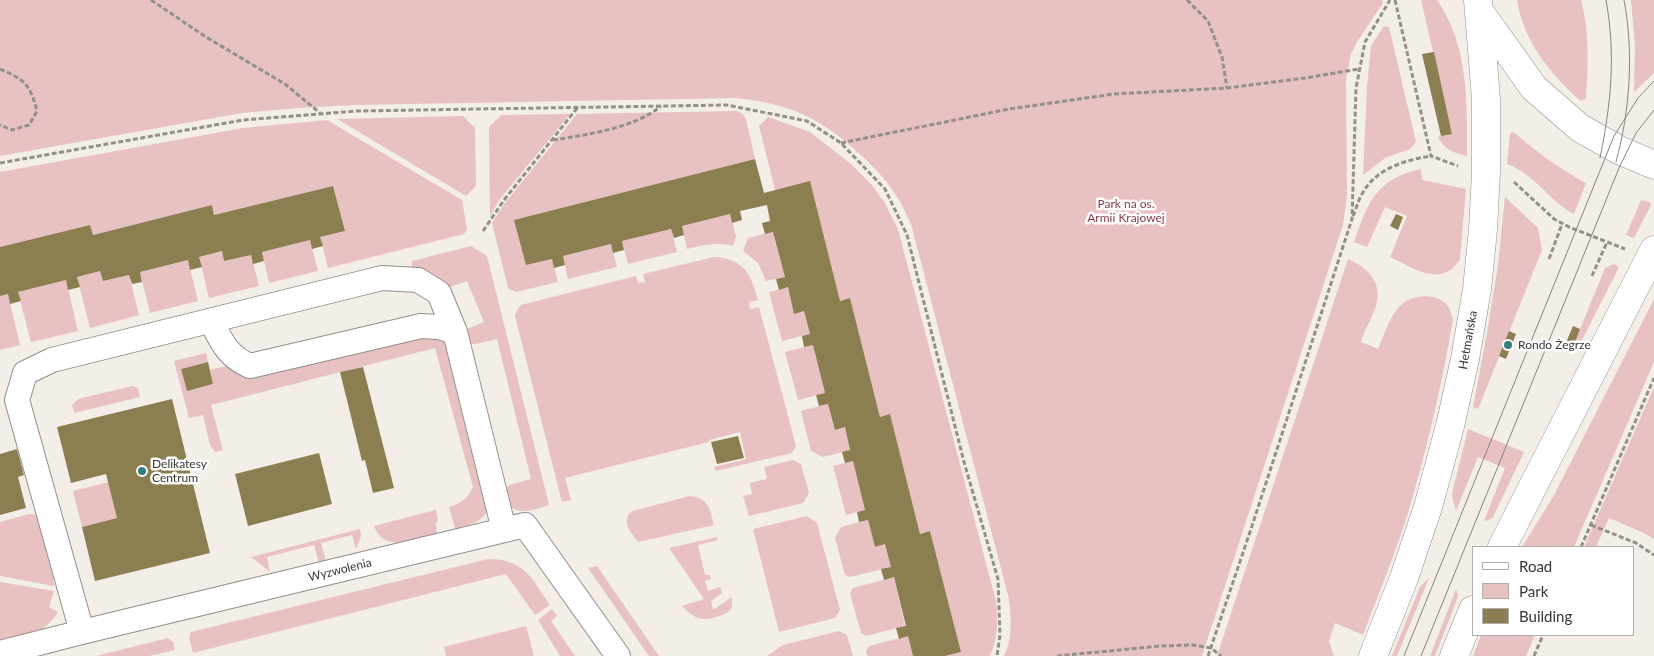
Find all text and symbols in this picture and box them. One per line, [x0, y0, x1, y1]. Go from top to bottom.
park label: Park na os. Armii Krajowej [1087, 197, 1165, 225]
street label: Hetmańska [1456, 310, 1480, 370]
place label: Rondo Żegrze [1518, 338, 1591, 352]
marker: Rondo Żegrze [1502, 339, 1514, 351]
place label: Delikatesy Centrum [152, 457, 207, 485]
marker: Delikatesy Centrum [136, 465, 148, 477]
legend [1472, 546, 1634, 636]
street label: Wyzwolenia [307, 555, 373, 585]
text: Road [1519, 557, 1552, 575]
text: Park [1519, 582, 1548, 600]
text: Building [1519, 607, 1572, 625]

